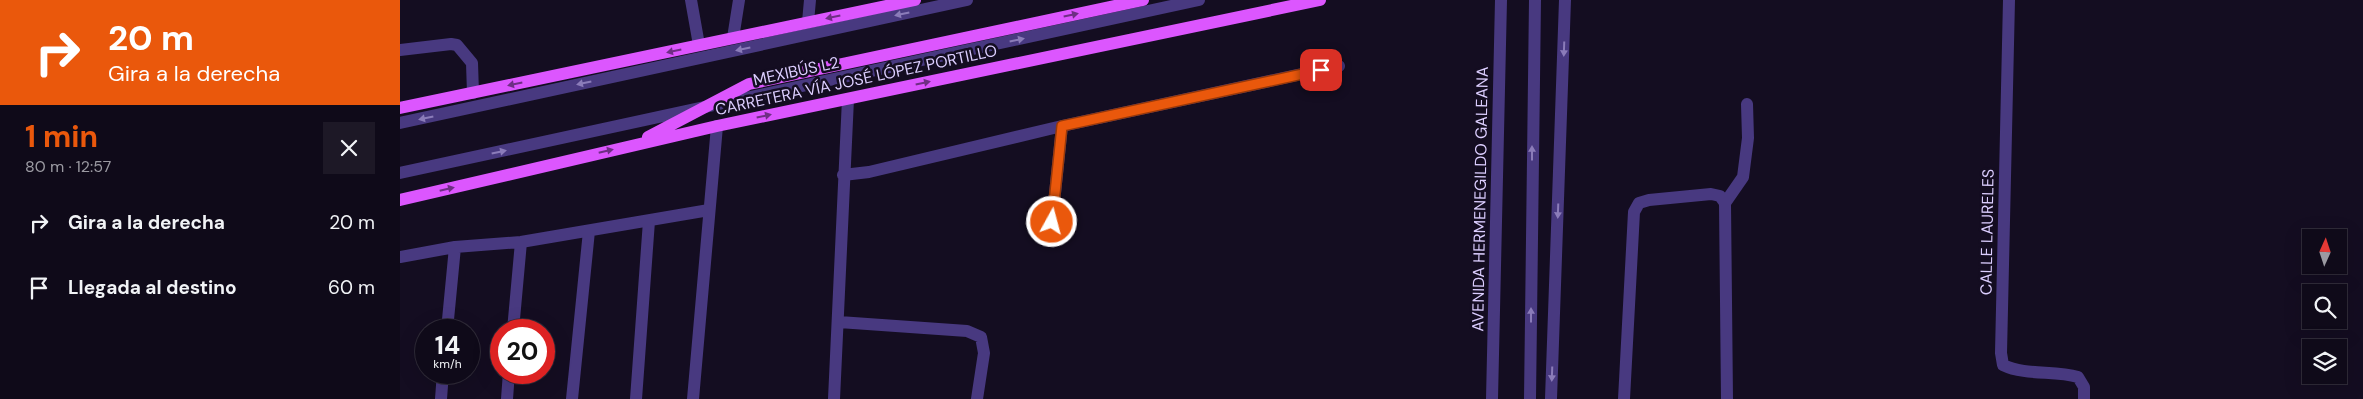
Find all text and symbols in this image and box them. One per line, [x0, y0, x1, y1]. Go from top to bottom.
one-way arrow [894, 10, 909, 18]
one-way arrow [1063, 11, 1079, 19]
one-way arrow [824, 14, 840, 22]
text: 20 m [108, 15, 194, 61]
icon: right [25, 20, 90, 85]
one-way arrow [1009, 35, 1025, 43]
street label: CARRETERA VÍA JOSÉ LÓPEZ PORTILLO [713, 40, 999, 120]
one-way arrow [1559, 41, 1567, 57]
one-way arrow [735, 45, 751, 53]
one-way arrow [665, 47, 681, 55]
pin [1300, 49, 1342, 91]
street label: MEXIBÚS L2 [751, 52, 841, 90]
icon: arrive [1307, 56, 1335, 84]
text: Gira a la derecha [108, 59, 280, 88]
street label: AVENIDA HERMENEGILDO GALEANA [1467, 66, 1493, 332]
one-way arrow [577, 79, 592, 87]
one-way arrow [916, 79, 931, 87]
one-way arrow [507, 80, 522, 88]
one-way arrow [757, 112, 772, 120]
one-way arrow [417, 114, 433, 122]
text: 1 min [25, 117, 98, 156]
button: close [323, 122, 375, 174]
one-way arrow [1528, 145, 1536, 161]
one-way arrow [598, 147, 613, 155]
one-way arrow [491, 148, 506, 156]
text: 80 m · 12:57 [25, 156, 111, 177]
street label: CALLE LAURELES [1975, 169, 1999, 295]
one-way arrow [440, 184, 455, 192]
position arrow [1025, 195, 1077, 247]
one-way arrow [1554, 203, 1562, 219]
icon: right [25, 209, 53, 237]
text: Gira a la derecha [68, 210, 225, 235]
text: 20 m [329, 210, 375, 235]
north arrow [2302, 229, 2348, 274]
map controls [2302, 229, 2347, 384]
icon: arrive [25, 274, 53, 302]
text: Llegada al destino [68, 275, 237, 300]
text: 60 m [328, 275, 375, 300]
button: search [2302, 284, 2347, 329]
one-way arrow [1527, 307, 1535, 323]
speed limit sign: 20 [490, 319, 555, 384]
text: 14 [435, 329, 460, 362]
button: layers [2302, 339, 2347, 384]
text: km/h [433, 356, 462, 372]
one-way arrow [1548, 366, 1556, 382]

